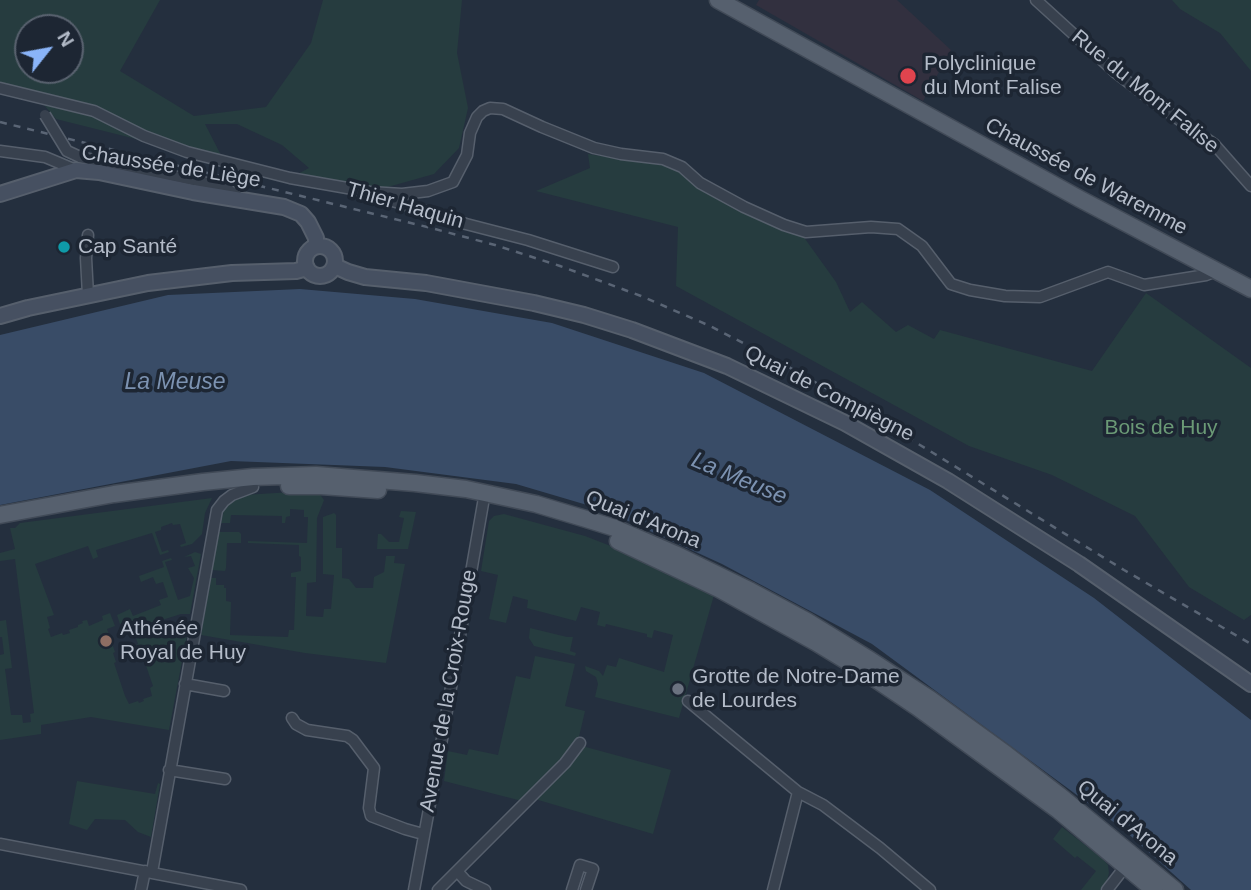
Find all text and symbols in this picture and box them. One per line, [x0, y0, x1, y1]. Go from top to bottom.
north arrow [14, 14, 84, 84]
street label: Rue du Mont Falise [1066, 25, 1224, 159]
text: N [53, 28, 78, 50]
place label: Polyclinique du Mont Falise [924, 51, 1062, 101]
marker: Polyclinique du Mont Falise [898, 66, 918, 86]
street label: Chaussée de Waremme [980, 113, 1192, 241]
street label: Chaussée de Liège [80, 140, 262, 194]
street label: Thier Haquin [344, 177, 466, 235]
place label: Cap Santé [78, 234, 177, 260]
marker: Cap Santé [56, 239, 72, 255]
street label: Quai de Compiègne [740, 340, 918, 448]
water label: La Meuse [124, 369, 226, 397]
park label: Bois de Huy [1104, 415, 1218, 441]
water label: La Meuse [687, 447, 791, 511]
street label: Quai d'Arona [582, 485, 704, 555]
street label: Avenue de la Croix-Rouge [415, 568, 483, 814]
place label: Athénée Royal de Huy [120, 616, 246, 666]
marker: Athénée Royal de Huy [98, 633, 114, 649]
place label: Grotte de Notre-Dame de Lourdes [692, 664, 900, 714]
marker: Grotte de Notre-Dame de Lourdes [670, 681, 686, 697]
street label: Quai d'Arona [1072, 775, 1182, 871]

